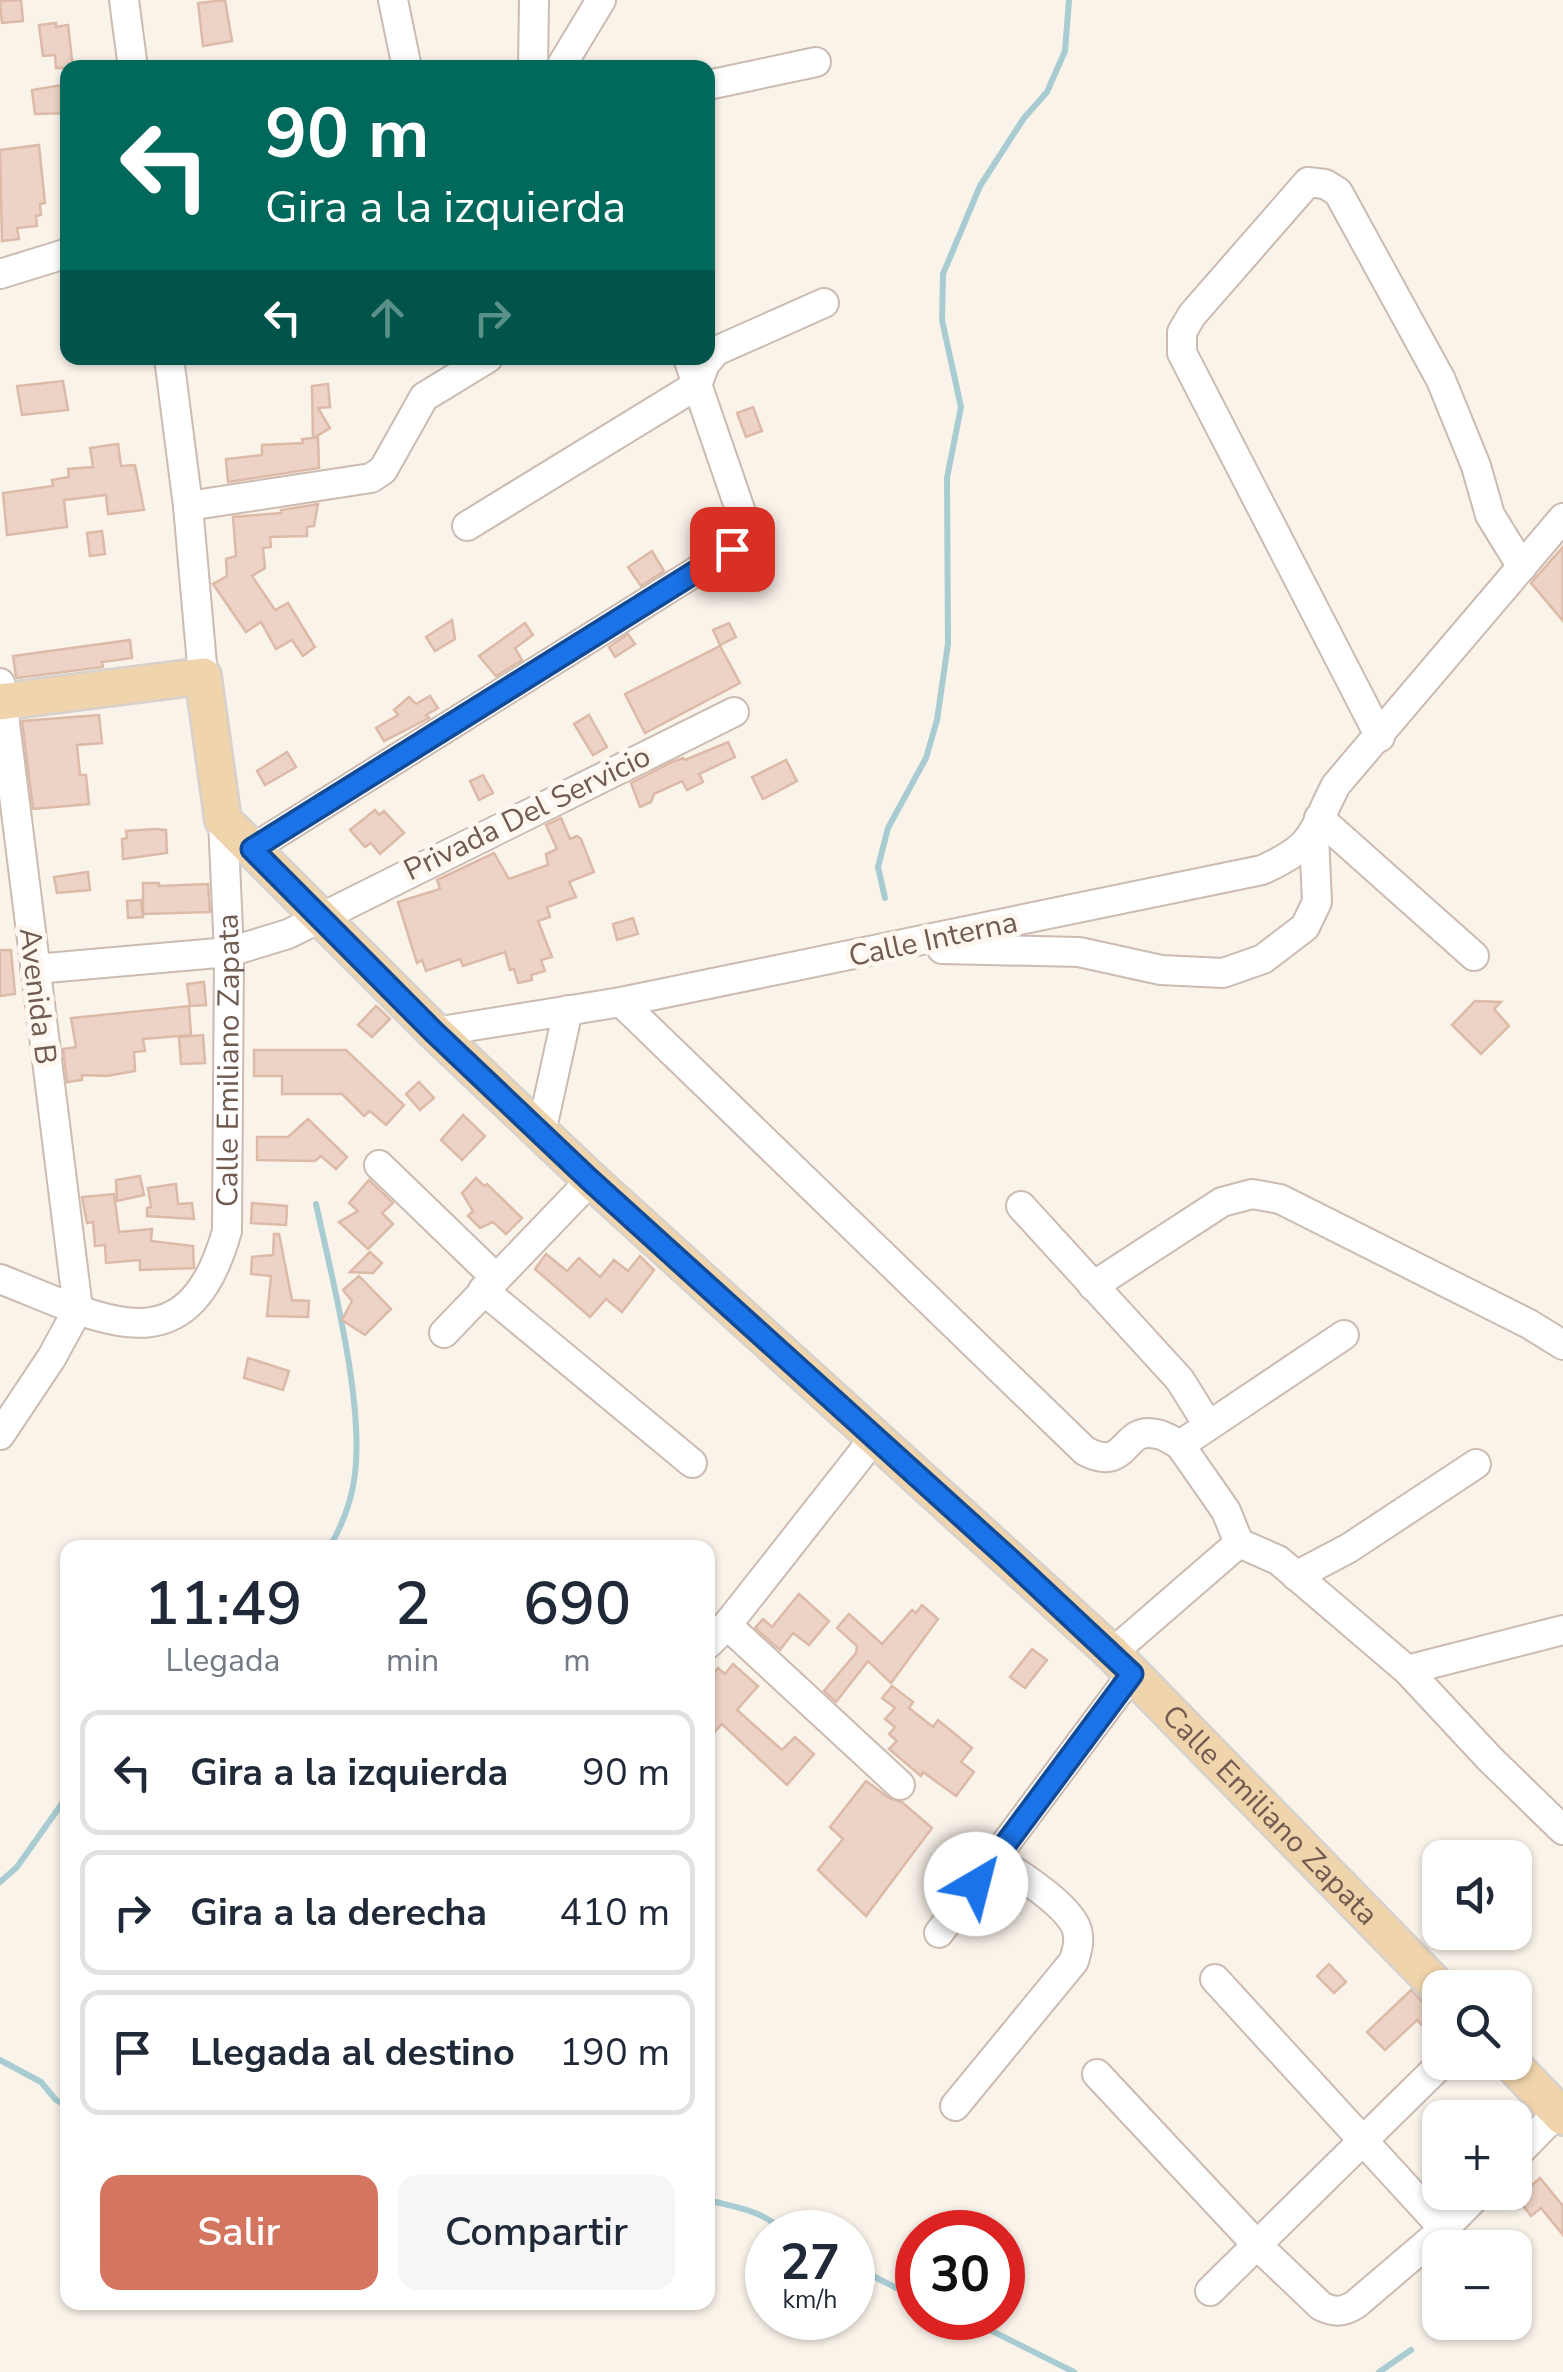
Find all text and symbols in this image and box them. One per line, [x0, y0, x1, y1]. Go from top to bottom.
text: 90 m [265, 86, 429, 182]
icon: left [100, 100, 230, 230]
text: Gira a la izquierda [265, 177, 626, 238]
icon: left [255, 290, 310, 345]
icon: ahead [360, 290, 415, 345]
icon: right [465, 290, 520, 345]
pin [690, 507, 775, 592]
icon: arrive [705, 522, 760, 577]
street label: Privada Del Servicio [397, 736, 657, 891]
street label: Calle Interna [845, 902, 1021, 977]
street label: Calle Emiliano Zapata [207, 913, 250, 1207]
street label: Avenida B [9, 925, 66, 1067]
text: 11:49 [144, 1563, 302, 1645]
text: 2 [395, 1563, 431, 1645]
text: 690 [523, 1563, 631, 1645]
text: Llegada [166, 1639, 281, 1682]
text: min [386, 1639, 439, 1682]
text: m [563, 1639, 591, 1682]
street label: Calle Emiliano Zapata [1153, 1696, 1387, 1935]
icon: left [105, 1745, 160, 1800]
text: Gira a la izquierda [190, 1747, 508, 1798]
text: 90 m [582, 1747, 670, 1798]
position arrow [924, 1832, 1028, 1936]
map controls [1422, 1840, 1532, 2340]
button: sound [1422, 1840, 1532, 1950]
icon: right [105, 1885, 160, 1940]
text: Gira a la derecha [190, 1887, 487, 1938]
text: 410 m [559, 1887, 670, 1938]
button: search [1422, 1970, 1532, 2080]
icon: arrive [105, 2025, 160, 2080]
text: Llegada al destino [190, 2027, 515, 2078]
text: 190 m [559, 2027, 670, 2078]
button: + [1422, 2100, 1532, 2210]
button: Salir [100, 2175, 378, 2290]
button: Compartir [398, 2175, 675, 2290]
speed limit sign: 30 [895, 2210, 1025, 2340]
text: 27 [780, 2228, 840, 2297]
button: − [1422, 2230, 1532, 2340]
text: km/h [782, 2283, 838, 2317]

